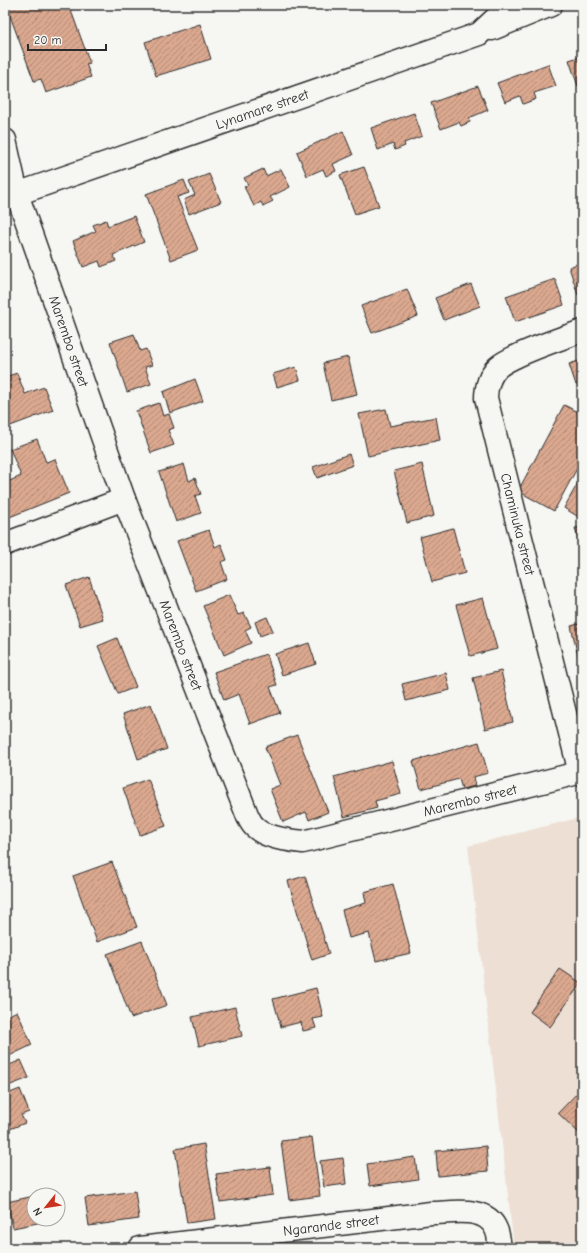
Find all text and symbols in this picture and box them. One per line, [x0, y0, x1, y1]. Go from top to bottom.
scale bar [28, 26, 106, 52]
text: 20 m [34, 33, 62, 47]
street label: Lynamare street [213, 85, 312, 133]
street label: Marembo street [45, 293, 92, 390]
street label: Chaminuka street [497, 471, 539, 578]
street label: Marembo street [155, 598, 206, 694]
street label: Marembo street [422, 780, 519, 820]
north arrow [26, 1187, 66, 1227]
text: N [30, 1205, 45, 1218]
street label: Ngarande street [282, 1211, 381, 1240]

